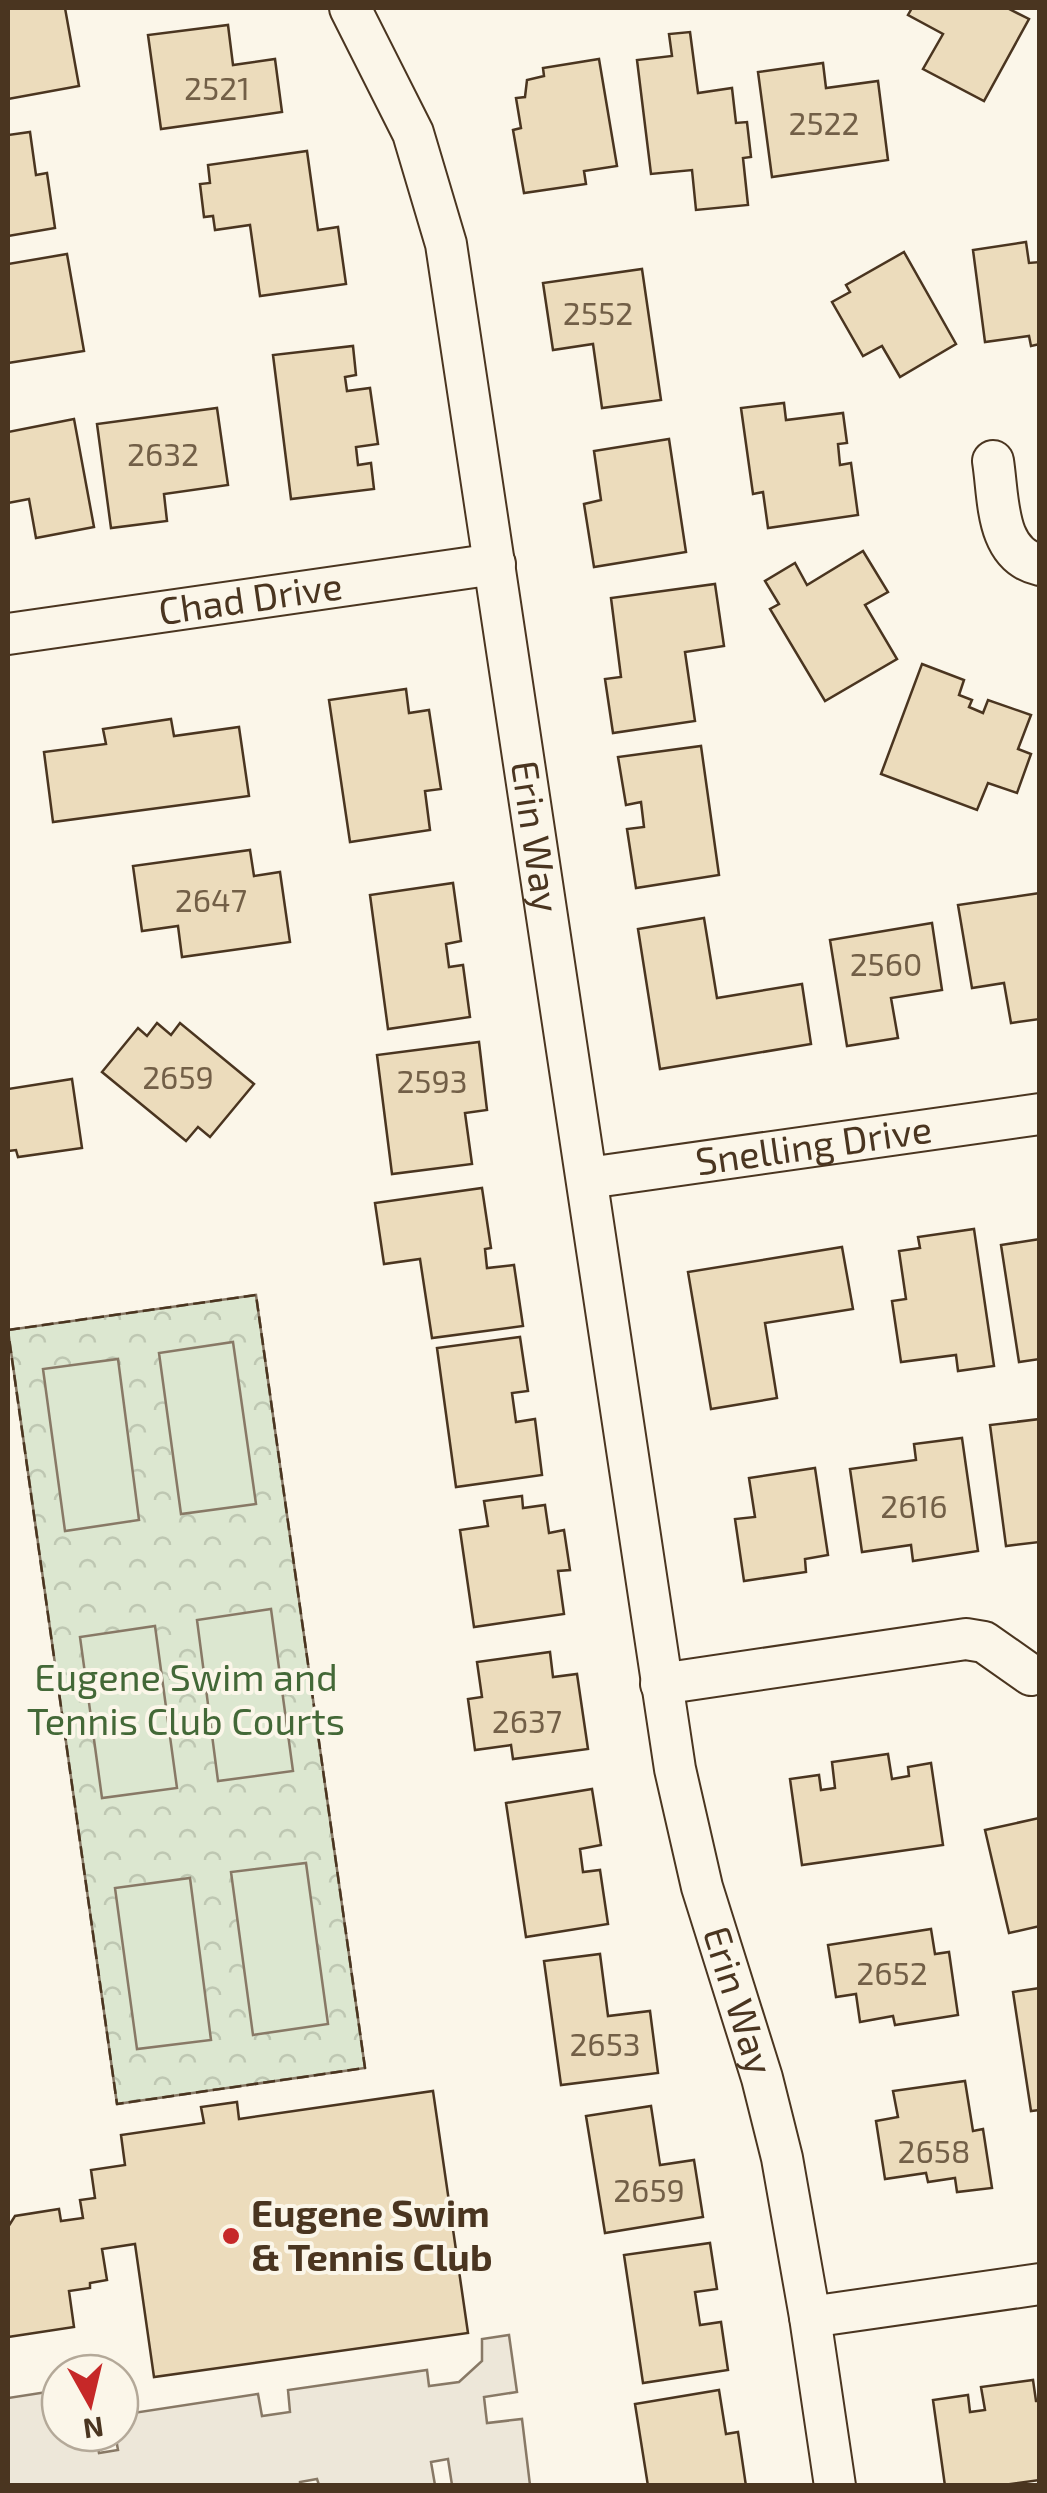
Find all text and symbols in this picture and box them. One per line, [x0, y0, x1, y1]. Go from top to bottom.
house number: 2521 [184, 68, 250, 106]
house number: 2522 [788, 103, 860, 141]
house number: 2552 [563, 293, 633, 331]
house number: 2632 [127, 434, 199, 472]
street label: Chad Drive [155, 561, 345, 633]
street label: Erin Way [503, 757, 571, 915]
house number: 2647 [175, 880, 247, 918]
house number: 2560 [850, 944, 922, 982]
house number: 2659 [142, 1057, 214, 1095]
house number: 2593 [396, 1061, 468, 1099]
street label: Snelling Drive [692, 1105, 934, 1184]
house number: 2616 [880, 1486, 948, 1524]
park label: Eugene Swim and Tennis Club Courts [27, 1653, 345, 1743]
house number: 2637 [492, 1701, 562, 1739]
street label: Erin Way [695, 1920, 784, 2080]
house number: 2652 [856, 1953, 928, 1991]
house number: 2653 [569, 2024, 641, 2062]
house number: 2658 [898, 2131, 970, 2169]
house number: 2659 [613, 2170, 685, 2208]
place label: Eugene Swim & Tennis Club [251, 2189, 492, 2279]
marker: Eugene Swim & Tennis Club [220, 2225, 242, 2247]
north arrow [40, 2353, 140, 2453]
text: N [81, 2411, 106, 2447]

